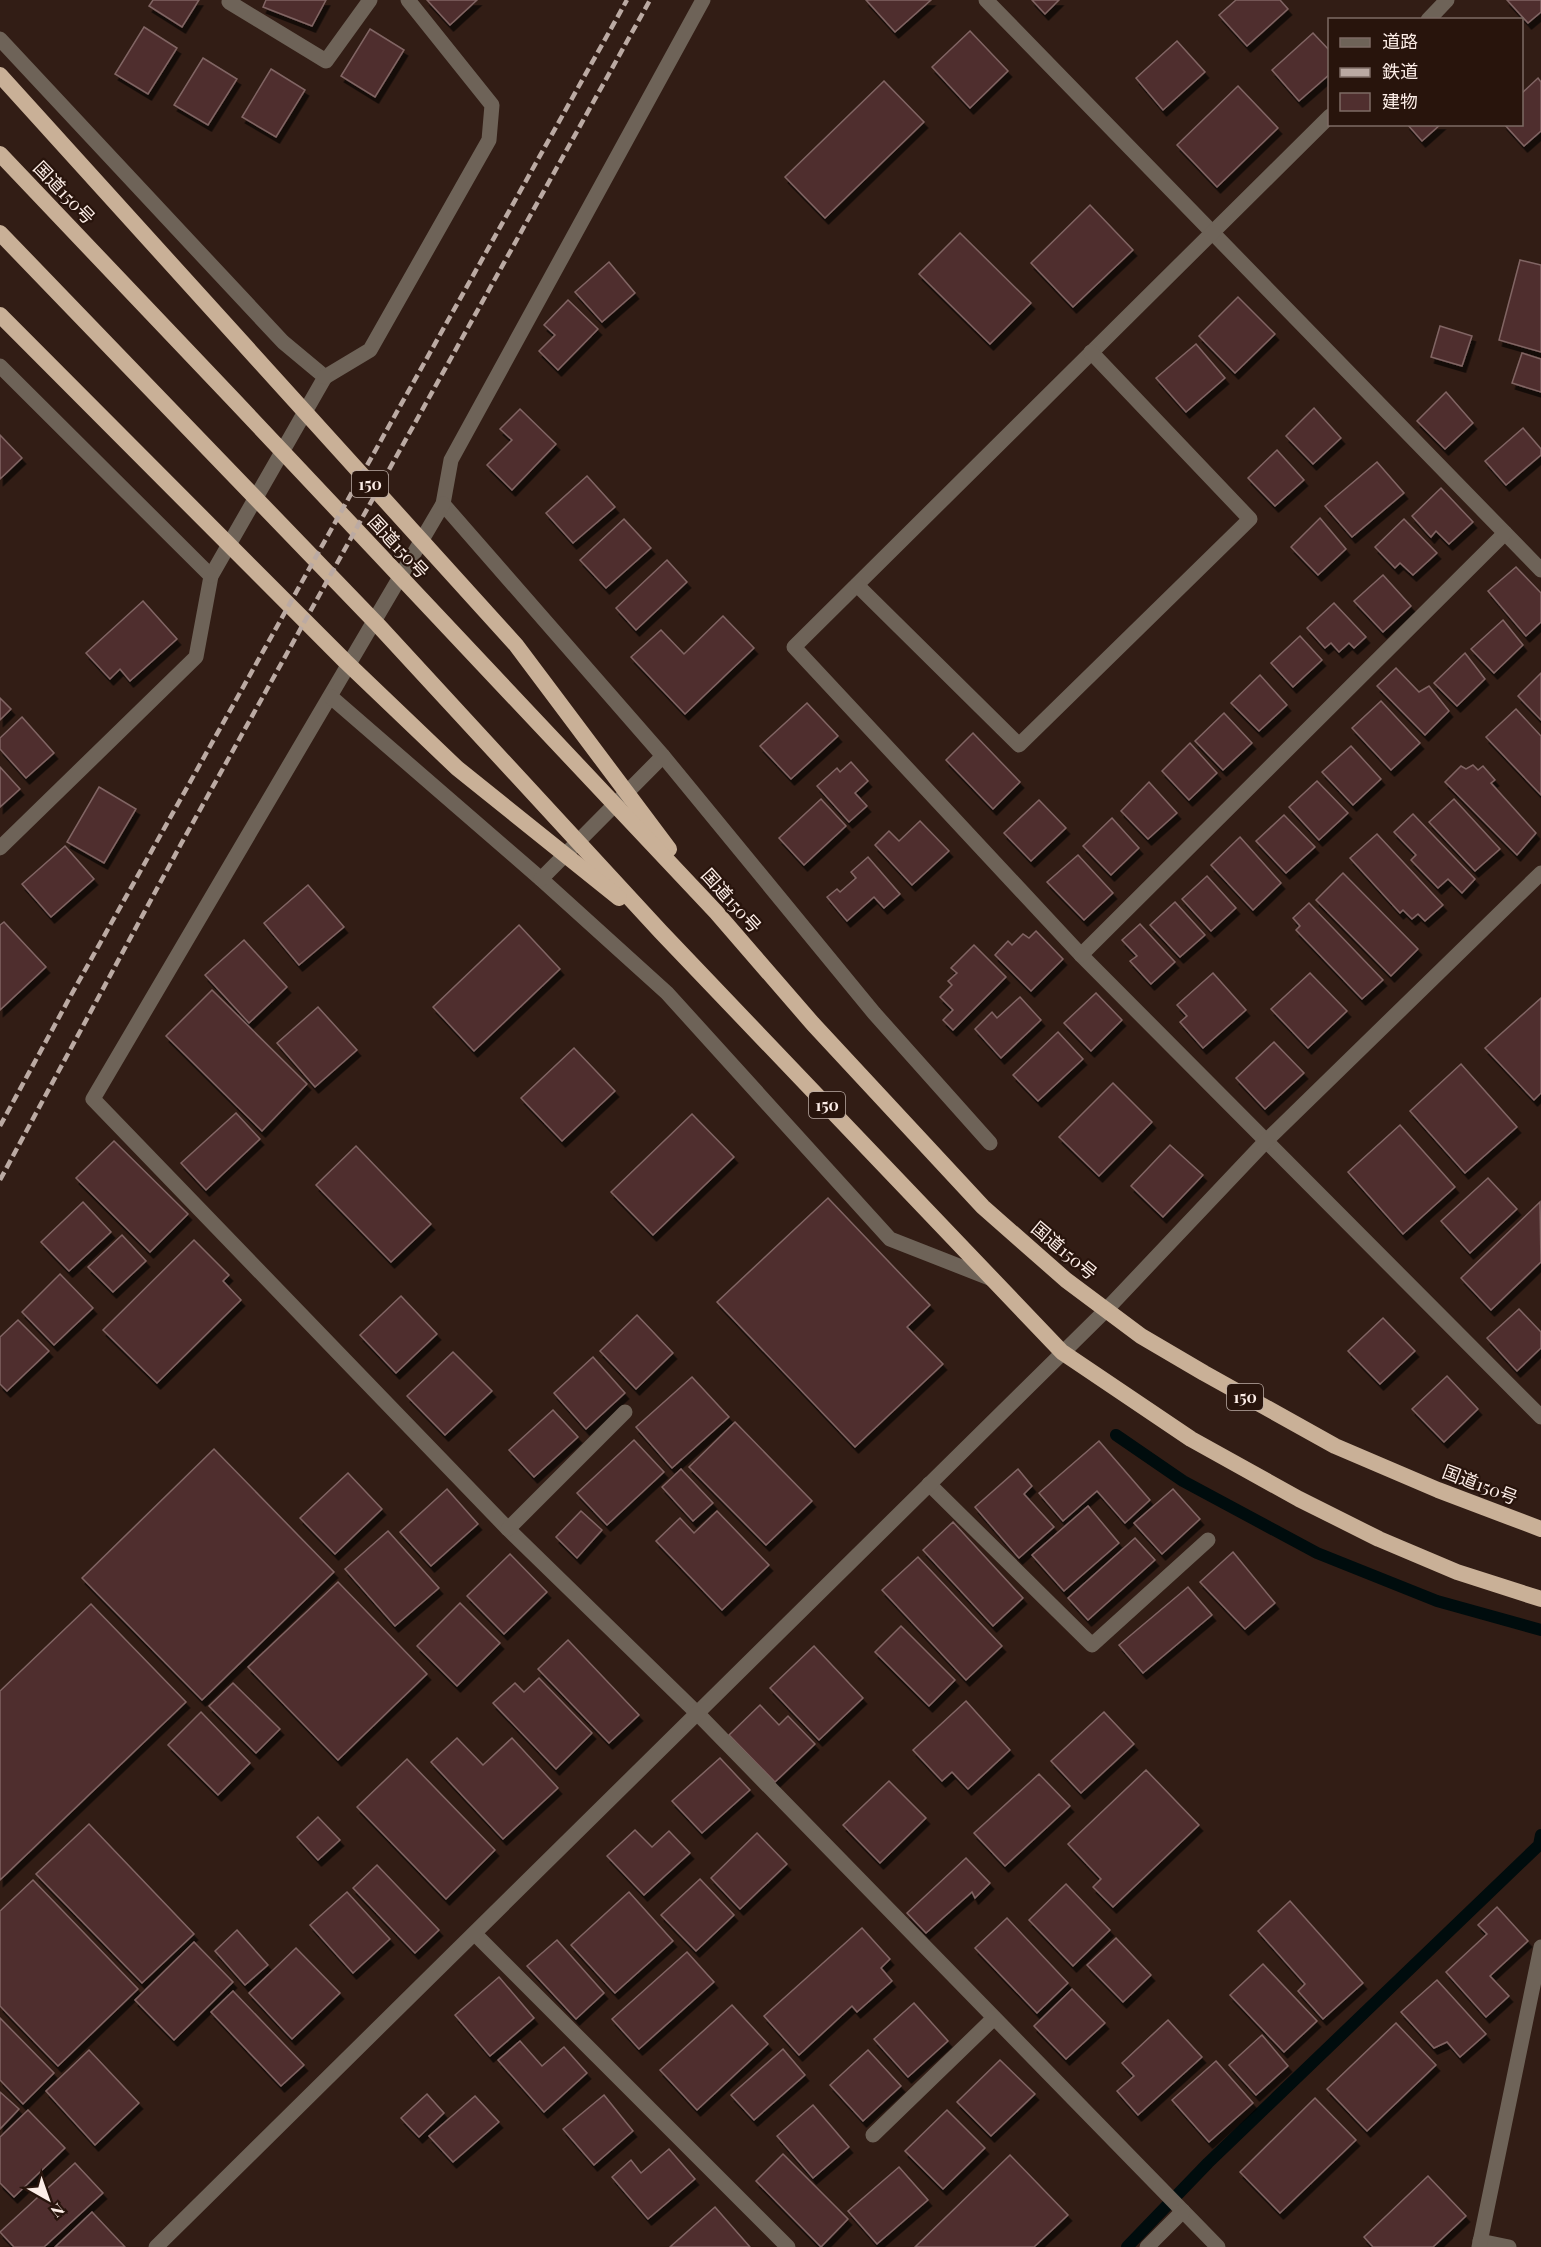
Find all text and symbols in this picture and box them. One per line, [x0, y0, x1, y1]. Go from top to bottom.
legend [1328, 18, 1523, 126]
text: 道路 [1382, 29, 1418, 53]
text: 鉄道 [1382, 59, 1418, 83]
text: 建物 [1382, 89, 1418, 113]
street label: 国道150号 [29, 156, 101, 229]
road number: 150 [352, 471, 388, 497]
street label: 国道150号 [363, 509, 434, 583]
street label: 国道150号 [696, 863, 767, 938]
road number: 150 [809, 1092, 845, 1118]
street label: 国道150号 [1027, 1216, 1103, 1285]
road number: 150 [1227, 1384, 1263, 1410]
street label: 国道150号 [1439, 1459, 1521, 1509]
north arrow [18, 2169, 78, 2229]
text: N [46, 2199, 69, 2223]

